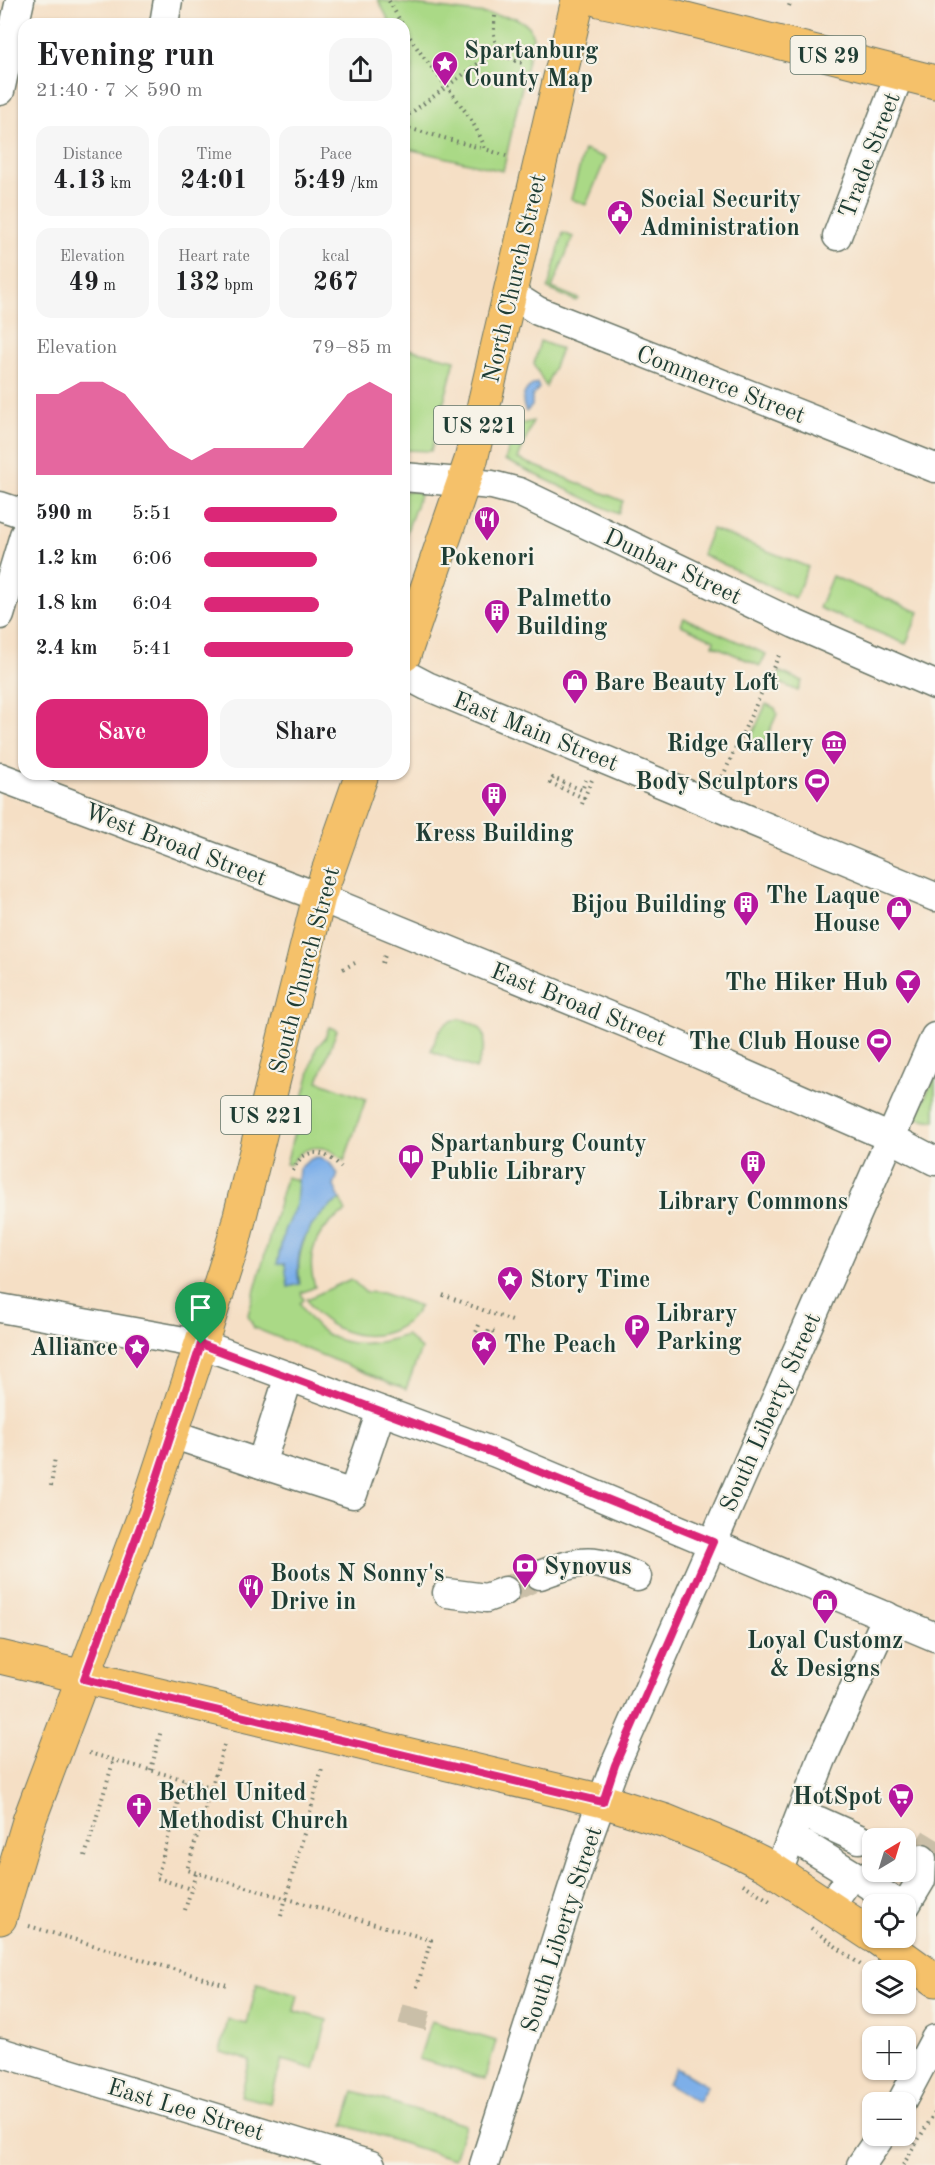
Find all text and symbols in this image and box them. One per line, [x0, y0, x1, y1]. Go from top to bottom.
road number: US 29 [790, 36, 866, 74]
button: share [329, 38, 392, 101]
text: Evening run [36, 40, 215, 73]
place label: Spartanburg County Map [464, 40, 599, 92]
place icon: Spartanburg County Map [430, 49, 460, 87]
text: 21:40 · 7 × 590 m [36, 81, 203, 101]
street label: Trade Street [836, 89, 906, 222]
text: Distance [62, 147, 122, 163]
text: Time [196, 147, 232, 163]
text: Pace [319, 147, 352, 163]
text: 4.13 [53, 168, 106, 194]
text: 24:01 [180, 168, 248, 194]
text: 5:49 [293, 168, 346, 194]
street label: North Church Street [480, 171, 552, 385]
text: km [106, 176, 131, 192]
text: /km [346, 176, 378, 192]
place label: Social Security Administration [640, 189, 801, 241]
public building icon: Social Security Administration [605, 198, 635, 236]
text: Elevation [60, 249, 125, 265]
text: Heart rate [178, 249, 250, 265]
text: kcal [322, 249, 349, 265]
text: 49 [69, 270, 99, 296]
text: 132 [175, 270, 220, 296]
text: 267 [313, 270, 358, 296]
text: m [99, 278, 116, 294]
text: bpm [220, 278, 253, 294]
text: Elevation [36, 338, 117, 358]
text: 79–85 m [312, 338, 392, 358]
street label: Commerce Street [633, 343, 808, 429]
road number: US 221 [434, 406, 524, 444]
text: 590 m [36, 504, 92, 524]
text: 5:51 [132, 504, 172, 524]
restaurant icon: Pokenori [472, 504, 502, 542]
street label: Dunbar Street [600, 525, 745, 610]
place label: Pokenori [439, 547, 535, 571]
text: 1.2 km [36, 549, 98, 569]
text: 6:06 [132, 549, 172, 569]
place label: Palmetto Building [516, 588, 611, 640]
text: 1.8 km [36, 594, 98, 614]
text: 6:04 [132, 594, 172, 614]
building icon: Palmetto Building [482, 597, 512, 635]
text: 2.4 km [36, 639, 98, 659]
text: 5:41 [132, 639, 172, 659]
shop icon: Bare Beauty Loft [560, 667, 590, 705]
place label: Bare Beauty Loft [594, 672, 779, 696]
street label: East Main Street [449, 689, 621, 777]
button: Save [36, 699, 208, 768]
button: Share [220, 699, 392, 768]
museum icon: Ridge Gallery [819, 728, 849, 766]
place label: Ridge Gallery [667, 733, 814, 757]
sports icon: Body Sculptors [802, 766, 832, 804]
place label: Body Sculptors [635, 771, 798, 795]
building icon: Kress Building [479, 780, 509, 818]
street label: West Broad Street [81, 800, 270, 892]
place label: Kress Building [415, 823, 574, 847]
street label: South Church Street [267, 864, 345, 1077]
place label: The Laque House [766, 885, 880, 937]
building icon: Bijou Building [731, 889, 761, 927]
place label: Bijou Building [571, 894, 727, 918]
shop icon: The Laque House [884, 894, 914, 932]
street label: East Broad Street [487, 960, 669, 1052]
bar icon: The Hiker Hub [893, 967, 923, 1005]
place label: The Hiker Hub [725, 972, 888, 996]
sports icon: The Club House [864, 1026, 894, 1064]
place label: The Club House [689, 1031, 860, 1055]
road number: US 221 [221, 1096, 311, 1134]
place label: Spartanburg County Public Library [430, 1133, 647, 1185]
library icon: Spartanburg County Public Library [396, 1142, 426, 1180]
building icon: Library Commons [738, 1148, 768, 1186]
place label: Library Commons [658, 1191, 848, 1215]
place icon: Story Time [495, 1264, 525, 1302]
place label: Story Time [530, 1269, 650, 1293]
pin [175, 1282, 226, 1344]
icon: arrive [184, 1291, 217, 1324]
place label: Library Parking [656, 1303, 742, 1355]
street label: South Liberty Street [717, 1310, 827, 1516]
parking icon: Library Parking [622, 1312, 652, 1350]
place icon: The Peach [469, 1329, 499, 1367]
place icon: Alliance [122, 1332, 152, 1370]
place label: The Peach [504, 1334, 616, 1358]
place label: Alliance [30, 1337, 118, 1361]
bank icon: Synovus [510, 1551, 540, 1589]
place label: Synovus [544, 1556, 632, 1580]
place label: Boots N Sonny's Drive in [270, 1563, 444, 1615]
restaurant icon: Boots N Sonny's Drive in [236, 1572, 266, 1610]
shop icon: Loyal Customz & Designs [810, 1587, 840, 1625]
place label: Loyal Customz & Designs [747, 1630, 903, 1682]
supermarket icon: HotSpot [886, 1781, 916, 1819]
place label: Bethel United Methodist Church [158, 1782, 348, 1834]
place label: HotSpot [793, 1786, 882, 1810]
church icon: Bethel United Methodist Church [124, 1791, 154, 1829]
street label: South Liberty Street [518, 1824, 608, 2036]
north arrow [862, 1828, 916, 1882]
map controls [862, 1828, 916, 2146]
button: locate [862, 1894, 916, 1948]
button: layers [862, 1960, 916, 2014]
button: + [862, 2026, 916, 2080]
street label: East Lee Street [104, 2076, 267, 2146]
button: − [862, 2092, 916, 2146]

